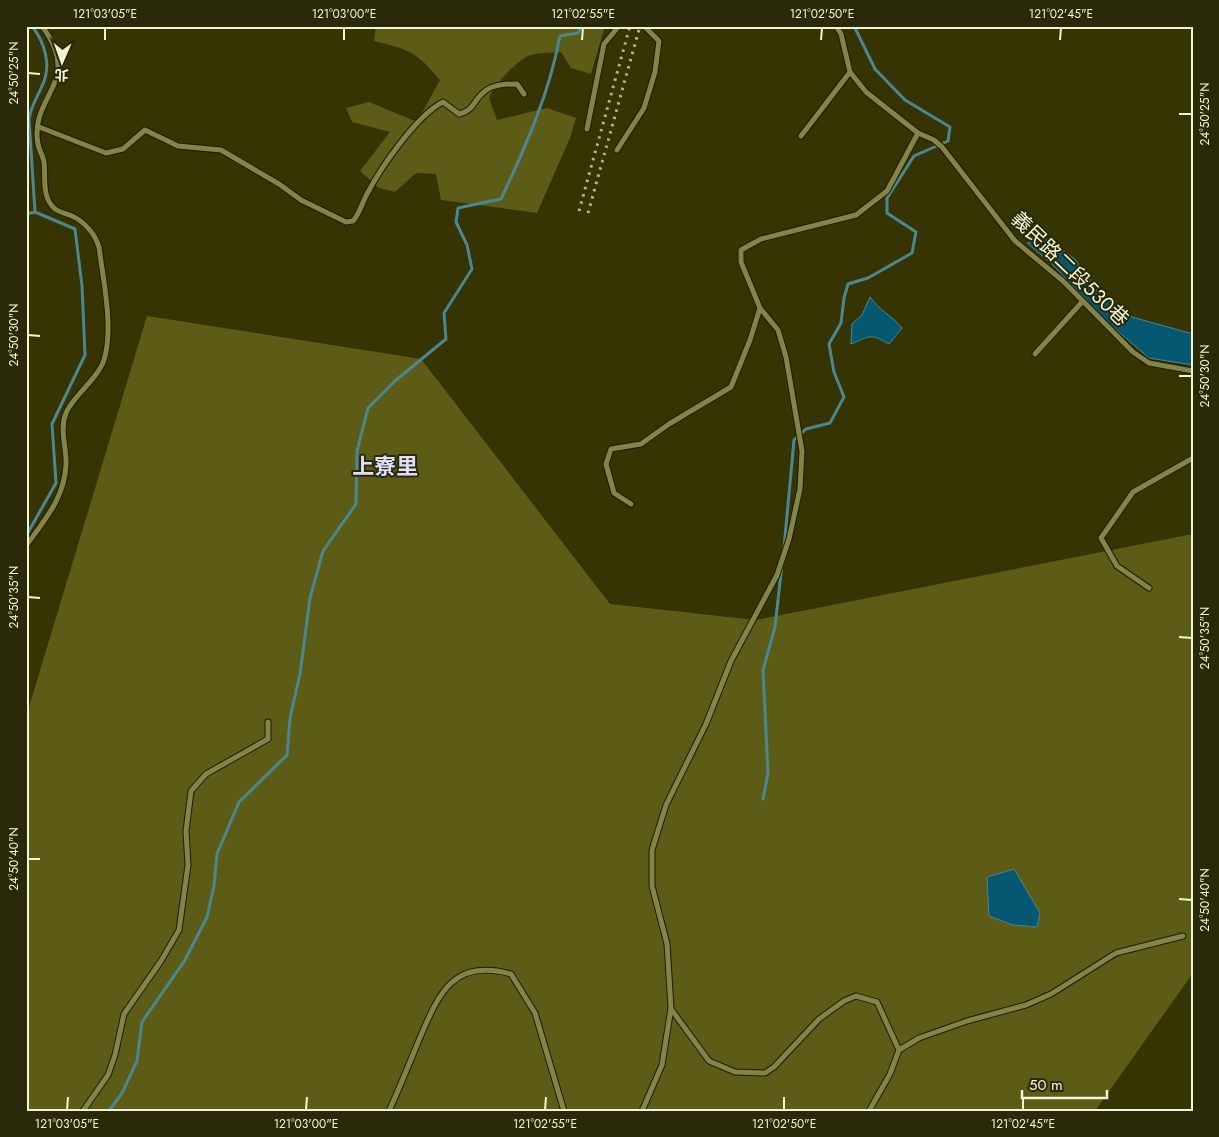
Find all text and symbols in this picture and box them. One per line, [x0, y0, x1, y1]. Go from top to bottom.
text: 121°03'05"E [73, 5, 137, 23]
text: 121°03'00"E [312, 5, 376, 23]
text: 121°02'55"E [551, 5, 615, 23]
text: 121°02'50"E [790, 5, 854, 23]
text: 121°02'45"E [1029, 5, 1093, 23]
north arrow [38, 38, 88, 88]
text: 24°50'25"N [5, 41, 23, 105]
text: 北 [54, 65, 69, 85]
text: 24°50'25"N [1196, 82, 1214, 146]
street label: 義民路二段530巷 [1004, 205, 1136, 333]
text: 24°50'30"N [5, 303, 23, 367]
text: 24°50'30"N [1196, 344, 1214, 408]
district label: 上寮里 [352, 450, 418, 482]
text: 24°50'35"N [5, 566, 23, 628]
text: 24°50'35"N [1196, 607, 1214, 669]
text: 24°50'40"N [5, 827, 23, 891]
text: 24°50'40"N [1196, 868, 1214, 932]
scale bar [1022, 1067, 1106, 1099]
text: 50 m [1029, 1074, 1063, 1096]
text: 121°03'05"E [35, 1115, 99, 1133]
text: 121°03'00"E [274, 1115, 338, 1133]
text: 121°02'55"E [513, 1115, 577, 1133]
text: 121°02'50"E [752, 1115, 816, 1133]
text: 121°02'45"E [991, 1115, 1055, 1133]

